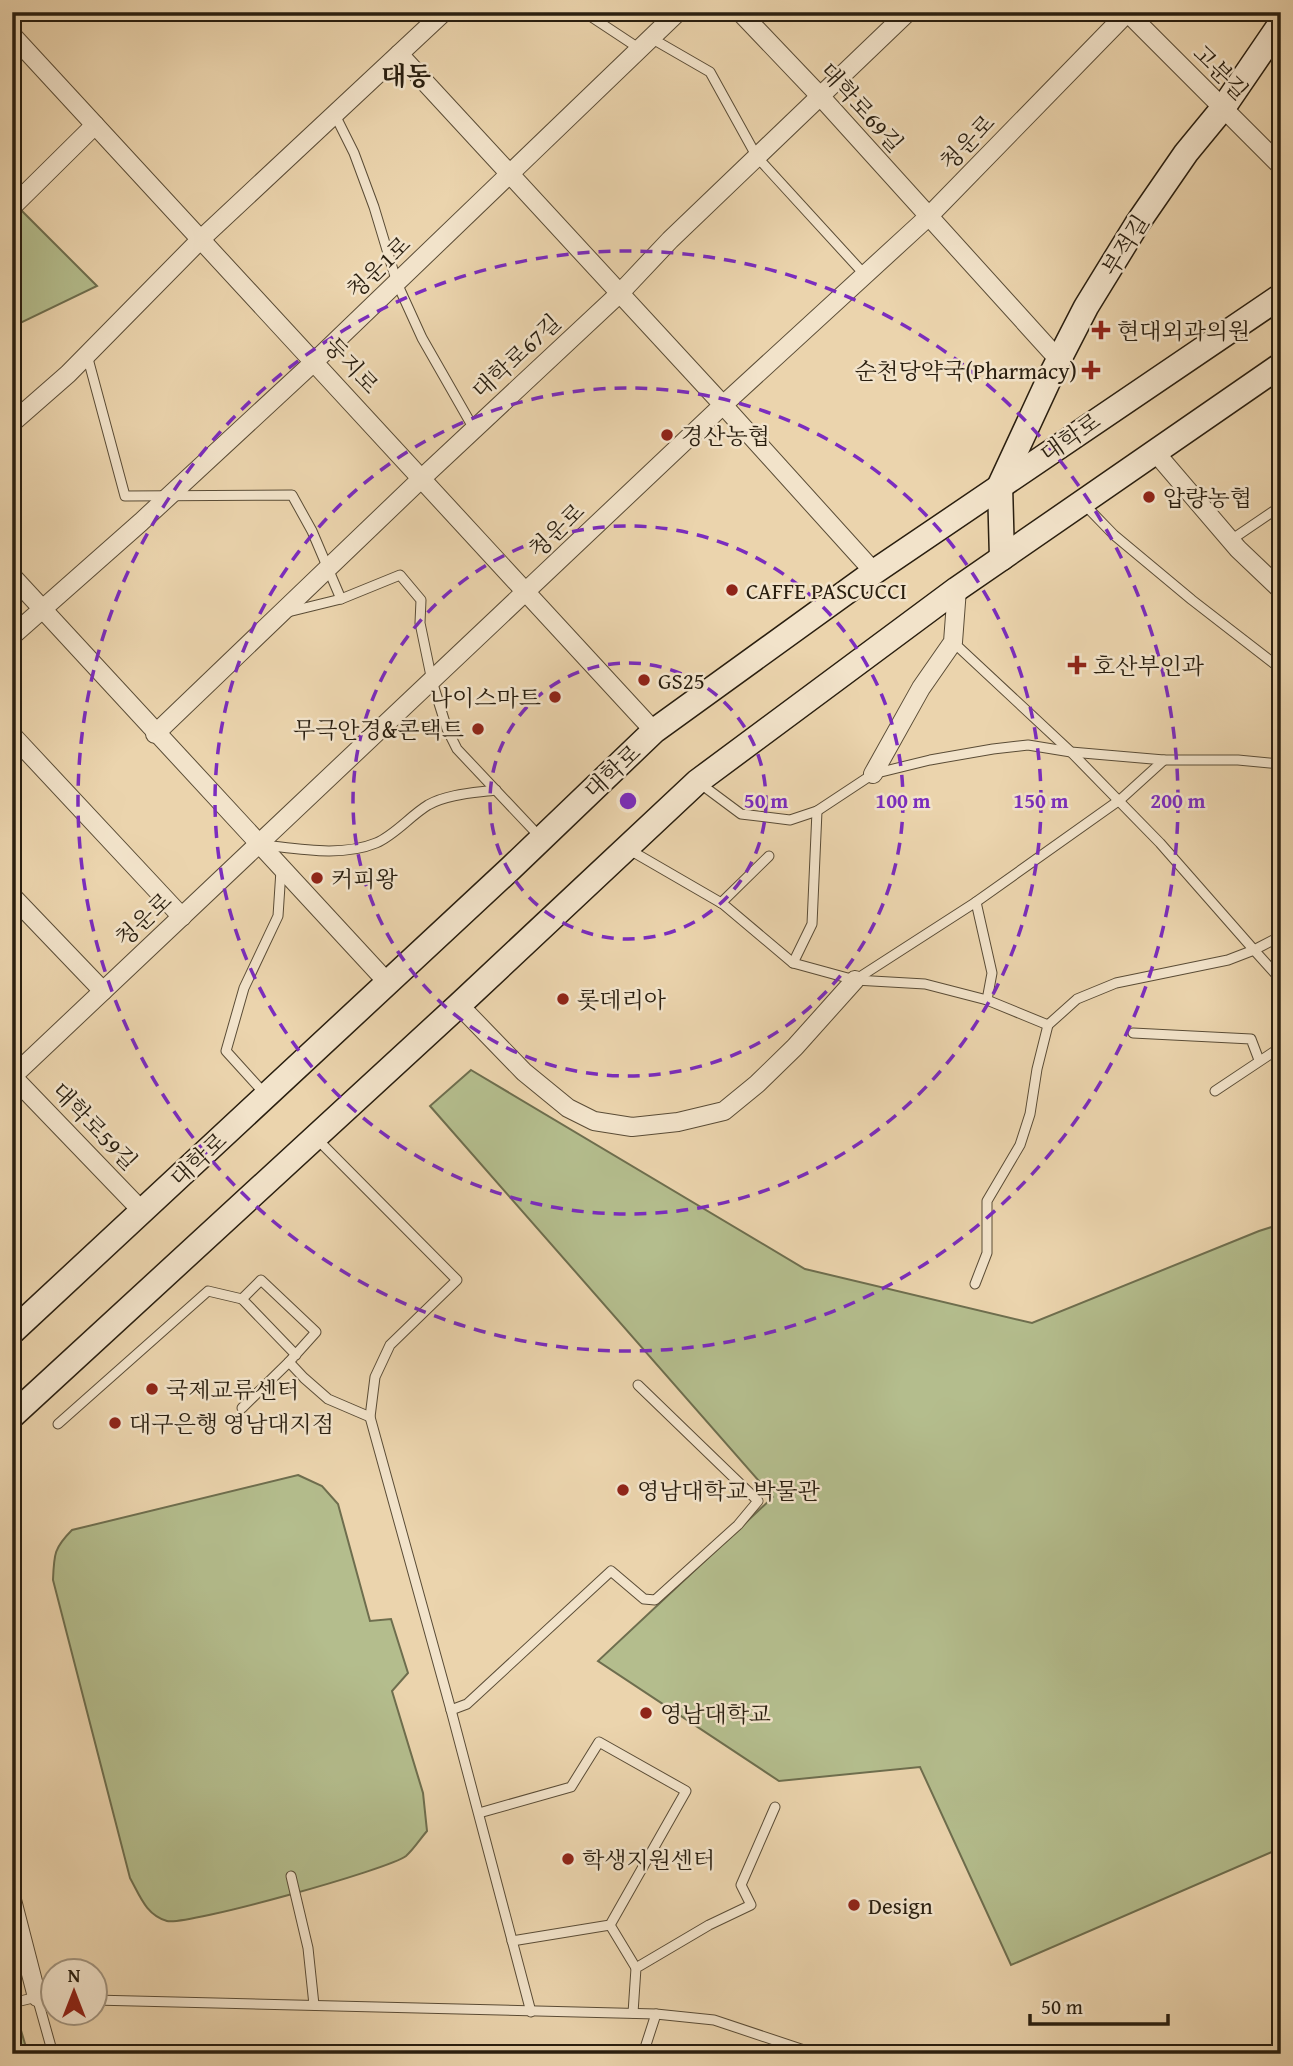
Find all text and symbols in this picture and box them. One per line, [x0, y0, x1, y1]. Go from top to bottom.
street label: 고분길 [1186, 37, 1256, 107]
street label: 대학로69길 [813, 55, 911, 159]
district label: 대동 [381, 56, 431, 95]
street label: 청운로 [932, 107, 1002, 177]
street label: 부적길 [1093, 208, 1157, 282]
street label: 청운1로 [339, 228, 417, 306]
street label: 대학로67길 [464, 306, 568, 406]
place label: 현대외과의원 [1117, 314, 1250, 347]
marker: 현대외과의원 [1091, 320, 1111, 340]
street label: 둥지로 [317, 329, 387, 401]
place label: 순천당약국(Pharmacy) [854, 354, 1077, 387]
marker: 순천당약국(Pharmacy) [1083, 362, 1099, 378]
street label: 대학로 [1033, 404, 1107, 470]
place label: 경산농협 [681, 419, 770, 452]
marker: 경산농협 [659, 427, 675, 443]
place label: 압량농협 [1163, 481, 1252, 514]
marker: 압량농협 [1141, 489, 1157, 505]
street label: 청운로 [521, 495, 591, 565]
place label: CAFFE PASCUCCI [746, 574, 907, 607]
marker: CAFFE PASCUCCI [724, 582, 740, 598]
place label: 호산부인과 [1093, 649, 1205, 682]
marker: 호산부인과 [1067, 655, 1087, 675]
place label: GS25 [658, 664, 705, 697]
marker: GS25 [636, 672, 652, 688]
place label: 나이스마트 [430, 681, 541, 714]
marker: 나이스마트 [547, 689, 563, 705]
place label: 무극안경&콘택트 [293, 713, 464, 746]
marker: 무극안경&콘택트 [470, 721, 486, 737]
street label: 대학로 [576, 736, 648, 806]
text: 50 m [744, 785, 788, 816]
text: 100 m [875, 785, 931, 816]
text: 150 m [1013, 785, 1069, 816]
text: 200 m [1150, 785, 1206, 816]
centre of rings [616, 789, 640, 813]
place label: 커피왕 [331, 862, 398, 895]
marker: 커피왕 [309, 870, 325, 886]
street label: 청운로 [107, 884, 179, 954]
place label: 롯데리아 [577, 983, 667, 1016]
marker: 롯데리아 [555, 991, 571, 1007]
street label: 대학로59길 [45, 1075, 145, 1177]
street label: 대학로 [162, 1124, 234, 1194]
place label: 국제교류센터 [166, 1373, 299, 1406]
marker: 국제교류센터 [144, 1381, 160, 1397]
place label: 대구은행 영남대지점 [129, 1407, 334, 1440]
marker: 대구은행 영남대지점 [107, 1415, 123, 1431]
place label: 영남대학교 박물관 [637, 1474, 821, 1507]
marker: 영남대학교 박물관 [615, 1482, 631, 1498]
place label: 영남대학교 [660, 1697, 771, 1730]
marker: 영남대학교 [638, 1705, 654, 1721]
place label: 학생지원센터 [582, 1843, 715, 1876]
marker: 학생지원센터 [560, 1851, 576, 1867]
place label: Design [868, 1889, 933, 1922]
marker: Design [846, 1897, 862, 1913]
north arrow [38, 1958, 108, 2028]
text: N [68, 1961, 81, 1989]
scale bar [1030, 1982, 1169, 2026]
text: 50 m [1041, 1991, 1083, 2022]

